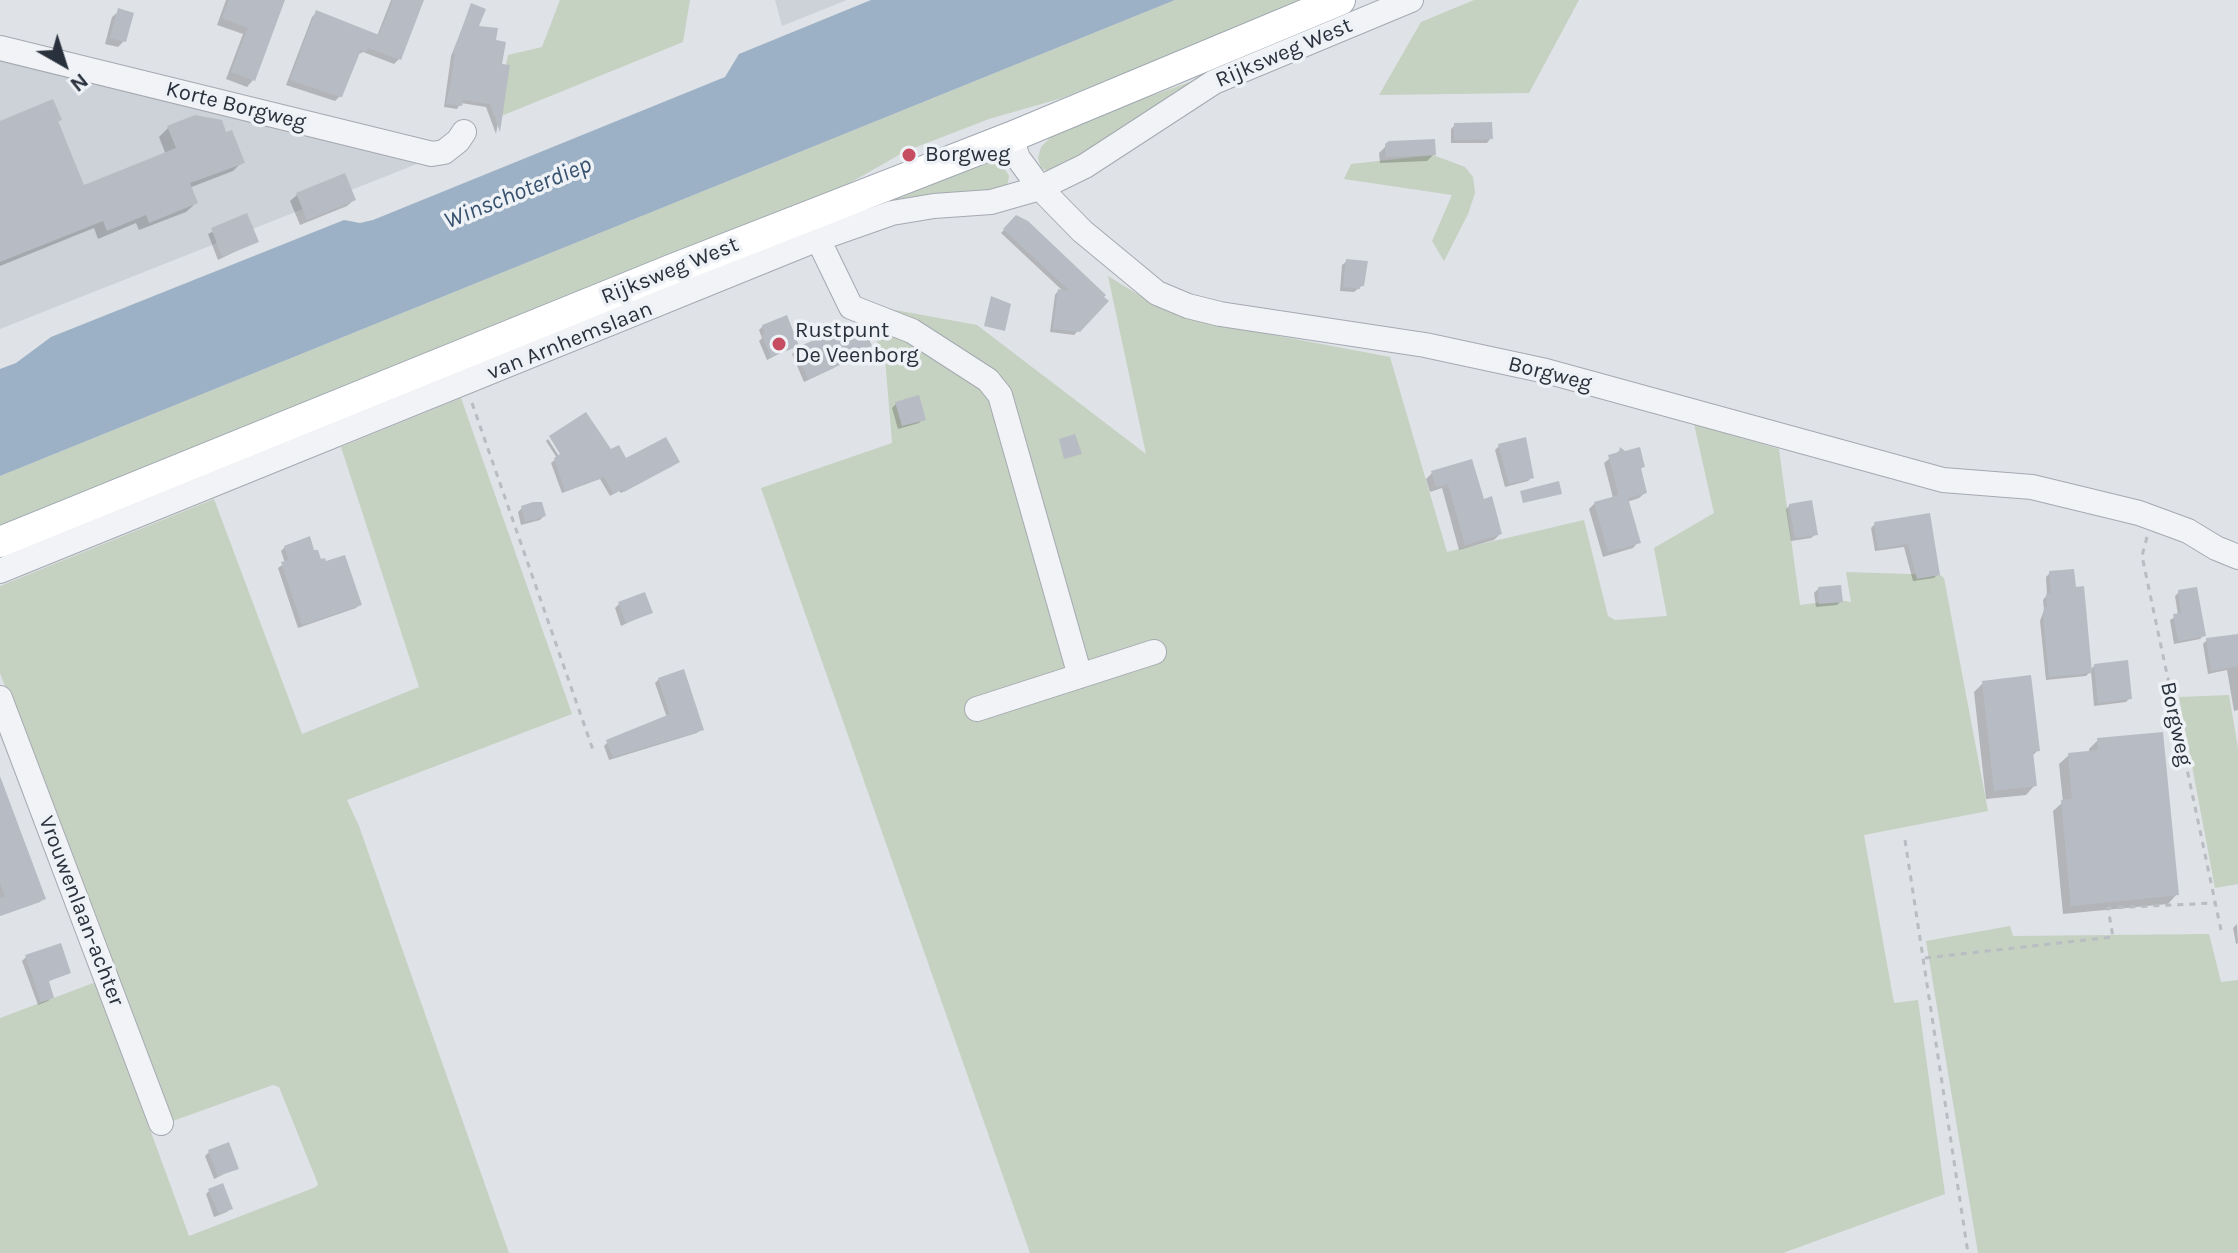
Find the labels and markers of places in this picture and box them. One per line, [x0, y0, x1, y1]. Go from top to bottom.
place label: Borgweg [925, 142, 1010, 168]
marker: Borgweg [900, 146, 918, 164]
place label: Rustpunt De Veenborg [795, 318, 919, 370]
marker: Rustpunt De Veenborg [770, 335, 788, 353]

